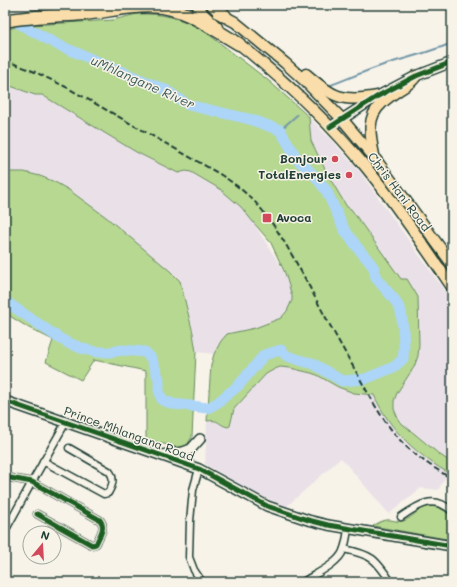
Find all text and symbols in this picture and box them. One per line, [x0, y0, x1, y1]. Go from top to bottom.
water label: uMhlangane River [89, 51, 198, 112]
street label: Chris Hani Road [365, 149, 435, 234]
place label: Bonjour [280, 150, 327, 166]
marker: Bonjour [330, 154, 340, 164]
place label: TotalEnergies [258, 166, 341, 182]
marker: TotalEnergies [344, 170, 354, 180]
place label: Avoca [276, 209, 312, 225]
marker: Avoca [261, 212, 273, 224]
street label: Prince Mhlangana Road [62, 402, 197, 464]
north arrow [22, 525, 62, 565]
text: N [39, 527, 52, 543]

